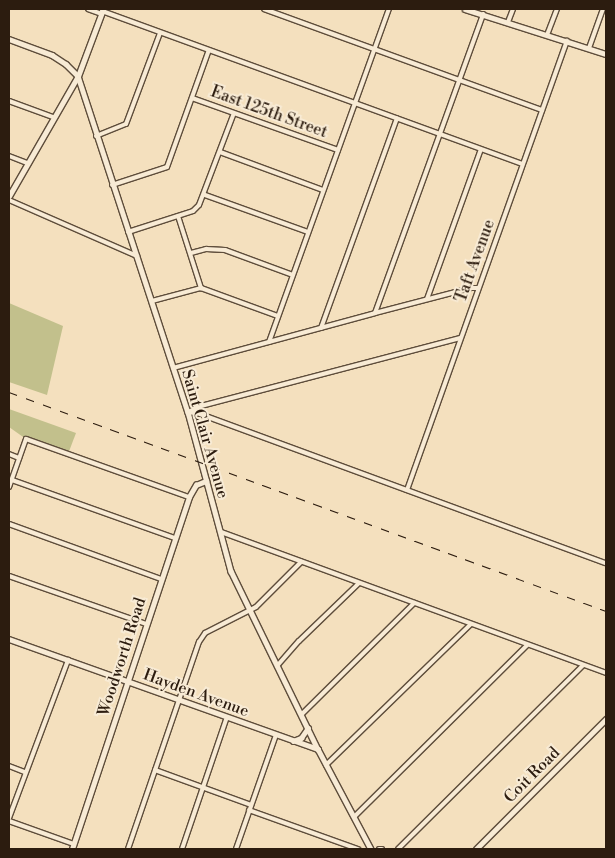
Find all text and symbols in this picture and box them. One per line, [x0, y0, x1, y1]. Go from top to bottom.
street label: East 125th Street [208, 82, 330, 142]
street label: Taft Avenue [451, 217, 499, 305]
street label: Saint Clair Avenue [177, 367, 233, 501]
street label: Woodworth Road [94, 595, 150, 719]
street label: Hayden Avenue [141, 665, 251, 721]
street label: Coit Road [500, 743, 564, 807]

